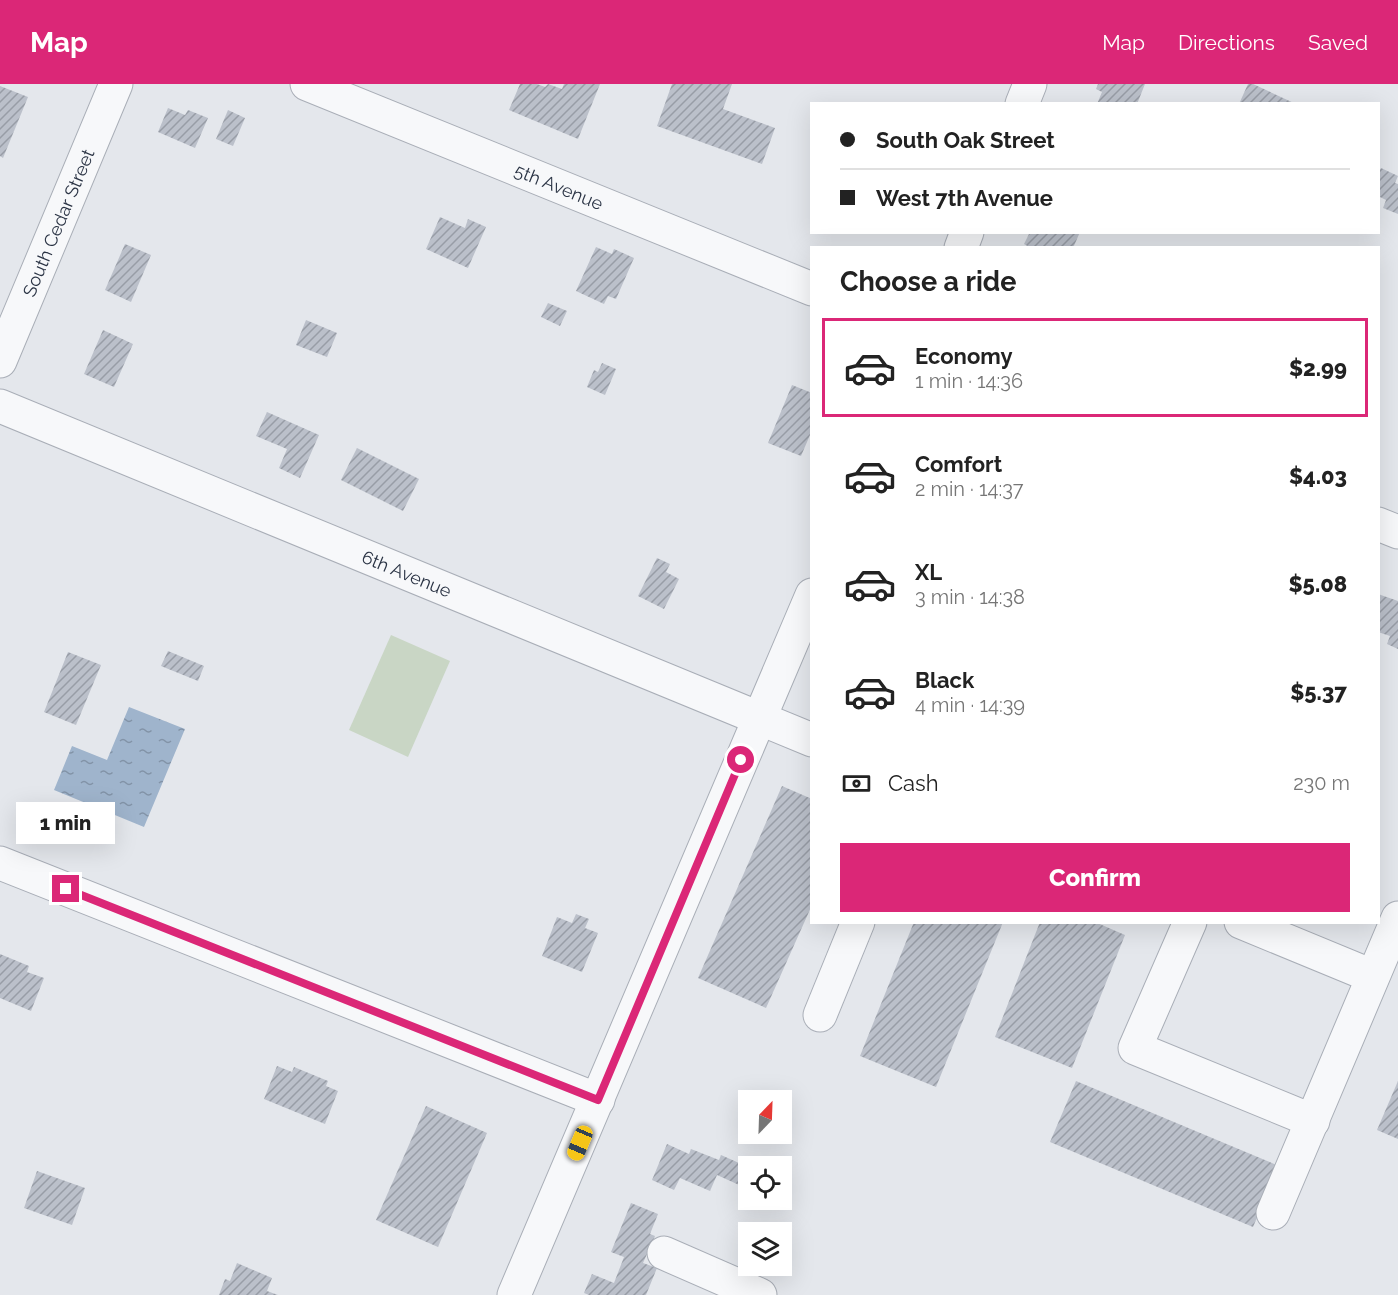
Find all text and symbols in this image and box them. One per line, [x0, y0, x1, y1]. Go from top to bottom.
text: Map [30, 26, 88, 59]
text: Map [1102, 30, 1145, 55]
text: Directions [1178, 30, 1275, 55]
text: Saved [1308, 30, 1368, 55]
text: South Oak Street [876, 127, 1055, 153]
street label: South Cedar Street [18, 146, 98, 300]
street label: 5th Avenue [512, 159, 607, 214]
text: West 7th Avenue [876, 185, 1053, 211]
text: Choose a ride [840, 266, 1016, 297]
icon: car [843, 341, 897, 395]
text: Economy [915, 343, 1013, 369]
text: $2.99 [1289, 355, 1347, 381]
text: 1 min · 14:36 [915, 369, 1023, 393]
icon: car [843, 449, 897, 503]
text: Comfort [915, 451, 1002, 477]
text: $4.03 [1289, 463, 1347, 489]
text: 2 min · 14:37 [915, 477, 1023, 501]
street label: 6th Avenue [359, 546, 455, 601]
icon: car [843, 557, 897, 611]
text: XL [915, 559, 942, 585]
text: $5.08 [1289, 571, 1347, 597]
text: 3 min · 14:38 [915, 585, 1025, 609]
icon: car [843, 665, 897, 719]
text: Black [915, 667, 974, 693]
text: $5.37 [1290, 679, 1347, 705]
text: 4 min · 14:39 [915, 693, 1025, 717]
route start [727, 746, 754, 773]
icon: cash [840, 767, 873, 800]
text: Cash [888, 770, 939, 796]
text: 230 m [1293, 771, 1350, 795]
callout: 1 min [16, 802, 116, 844]
text: 1 min [40, 811, 91, 835]
button: Confirm [840, 843, 1350, 912]
route end [52, 875, 79, 902]
north arrow [738, 1090, 792, 1144]
map controls [738, 1090, 792, 1276]
car [565, 1123, 595, 1163]
button: locate [738, 1156, 792, 1210]
button: layers [738, 1222, 792, 1276]

